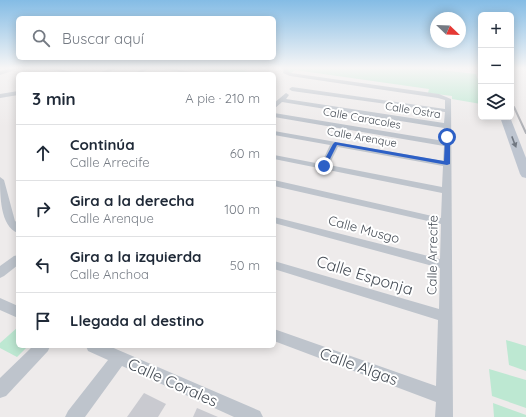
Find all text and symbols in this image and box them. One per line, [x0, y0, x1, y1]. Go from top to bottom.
north arrow [430, 12, 466, 48]
map controls [478, 12, 514, 120]
button: + [478, 12, 514, 48]
search box [16, 16, 276, 60]
icon: search [30, 27, 52, 49]
text: Buscar aquí [62, 29, 144, 48]
button: − [478, 48, 514, 84]
button: layers [478, 84, 514, 120]
text: 3 min [32, 88, 76, 109]
text: A pie · 210 m [185, 90, 260, 106]
street label: Calle Ostra [384, 99, 442, 121]
street label: Calle Caracoles [322, 104, 402, 132]
street label: Calle Arenque [326, 124, 398, 150]
route start [438, 128, 456, 146]
text: Continúa [70, 135, 135, 154]
one-way arrow [512, 137, 518, 149]
icon: ahead [32, 142, 54, 164]
text: 60 m [230, 145, 260, 161]
text: Calle Arrecife [70, 154, 150, 170]
route end [315, 157, 333, 175]
text: Gira a la derecha [70, 191, 195, 210]
icon: right [32, 198, 54, 220]
text: 100 m [224, 201, 260, 217]
text: Calle Arenque [70, 210, 154, 226]
street label: Calle Musgo [327, 212, 401, 246]
street label: Calle Arrecife [423, 215, 441, 295]
text: Gira a la izquierda [70, 247, 202, 266]
street label: Calle Esponja [314, 251, 416, 299]
icon: left [32, 254, 54, 276]
text: 50 m [230, 257, 260, 273]
text: Calle Anchoa [70, 266, 149, 282]
icon: arrive [32, 310, 54, 332]
text: Llegada al destino [70, 311, 204, 330]
street label: Calle Algas [317, 343, 401, 389]
street label: Calle Corales [125, 353, 221, 411]

